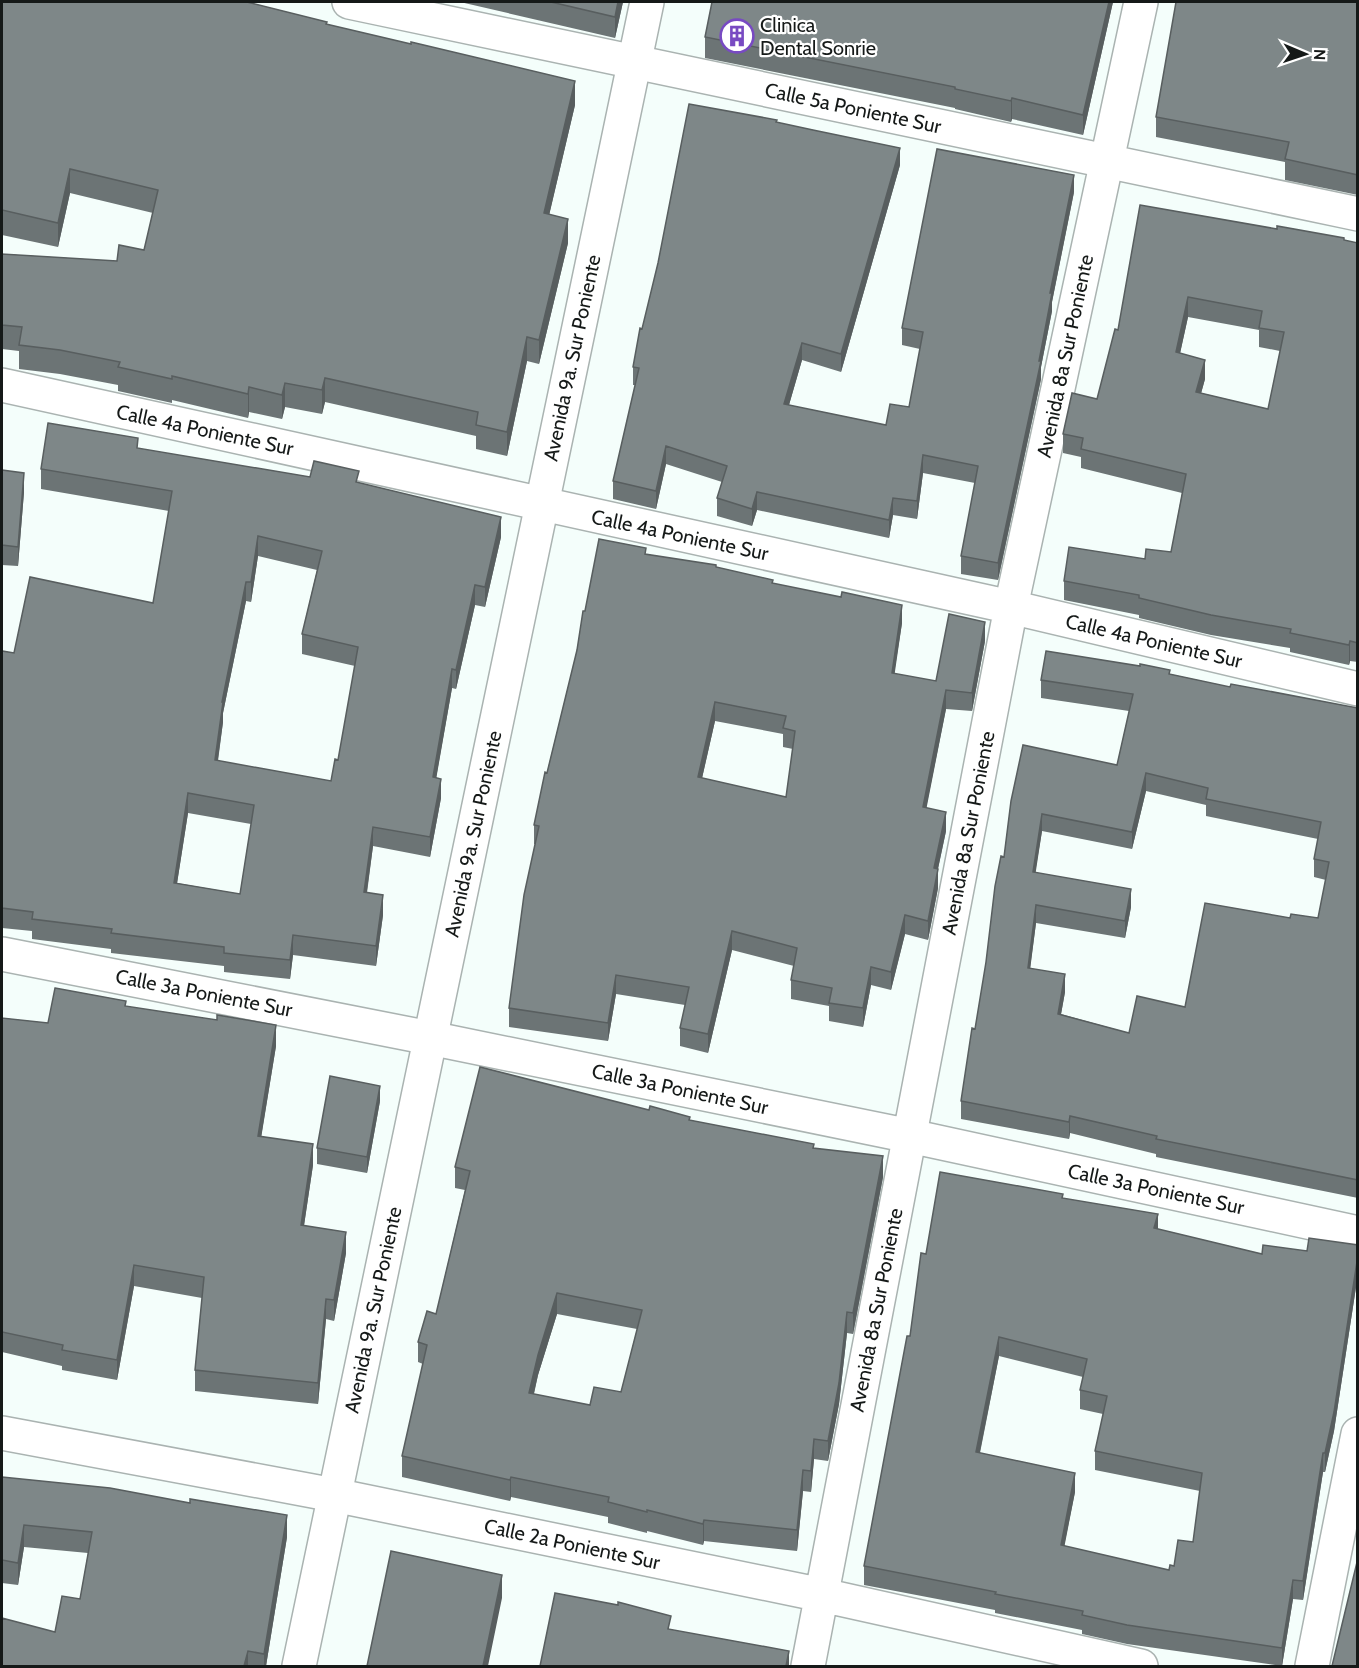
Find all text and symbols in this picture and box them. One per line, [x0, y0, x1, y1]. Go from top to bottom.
place label: Clinica Dental Sonrie [760, 13, 876, 60]
building icon: Clinica Dental Sonrie [719, 18, 755, 54]
north arrow [1275, 24, 1335, 84]
text: N [1310, 49, 1329, 60]
street label: Calle 5a Poniente Sur [763, 78, 944, 139]
street label: Avenida 8a Sur Poniente [1032, 252, 1098, 460]
street label: Avenida 9a. Sur Poniente [538, 253, 606, 463]
street label: Calle 4a Poniente Sur [114, 400, 296, 461]
street label: Calle 4a Poniente Sur [589, 505, 771, 566]
street label: Calle 4a Poniente Sur [1063, 609, 1245, 673]
street label: Avenida 9a. Sur Poniente [439, 729, 507, 939]
street label: Avenida 8a Sur Poniente [936, 729, 1000, 937]
street label: Calle 3a Poniente Sur [114, 964, 295, 1022]
street label: Calle 3a Poniente Sur [590, 1059, 771, 1120]
street label: Calle 3a Poniente Sur [1066, 1159, 1247, 1220]
street label: Avenida 9a. Sur Poniente [339, 1205, 407, 1415]
street label: Avenida 8a Sur Poniente [844, 1206, 908, 1414]
street label: Calle 2a Poniente Sur [482, 1514, 663, 1575]

